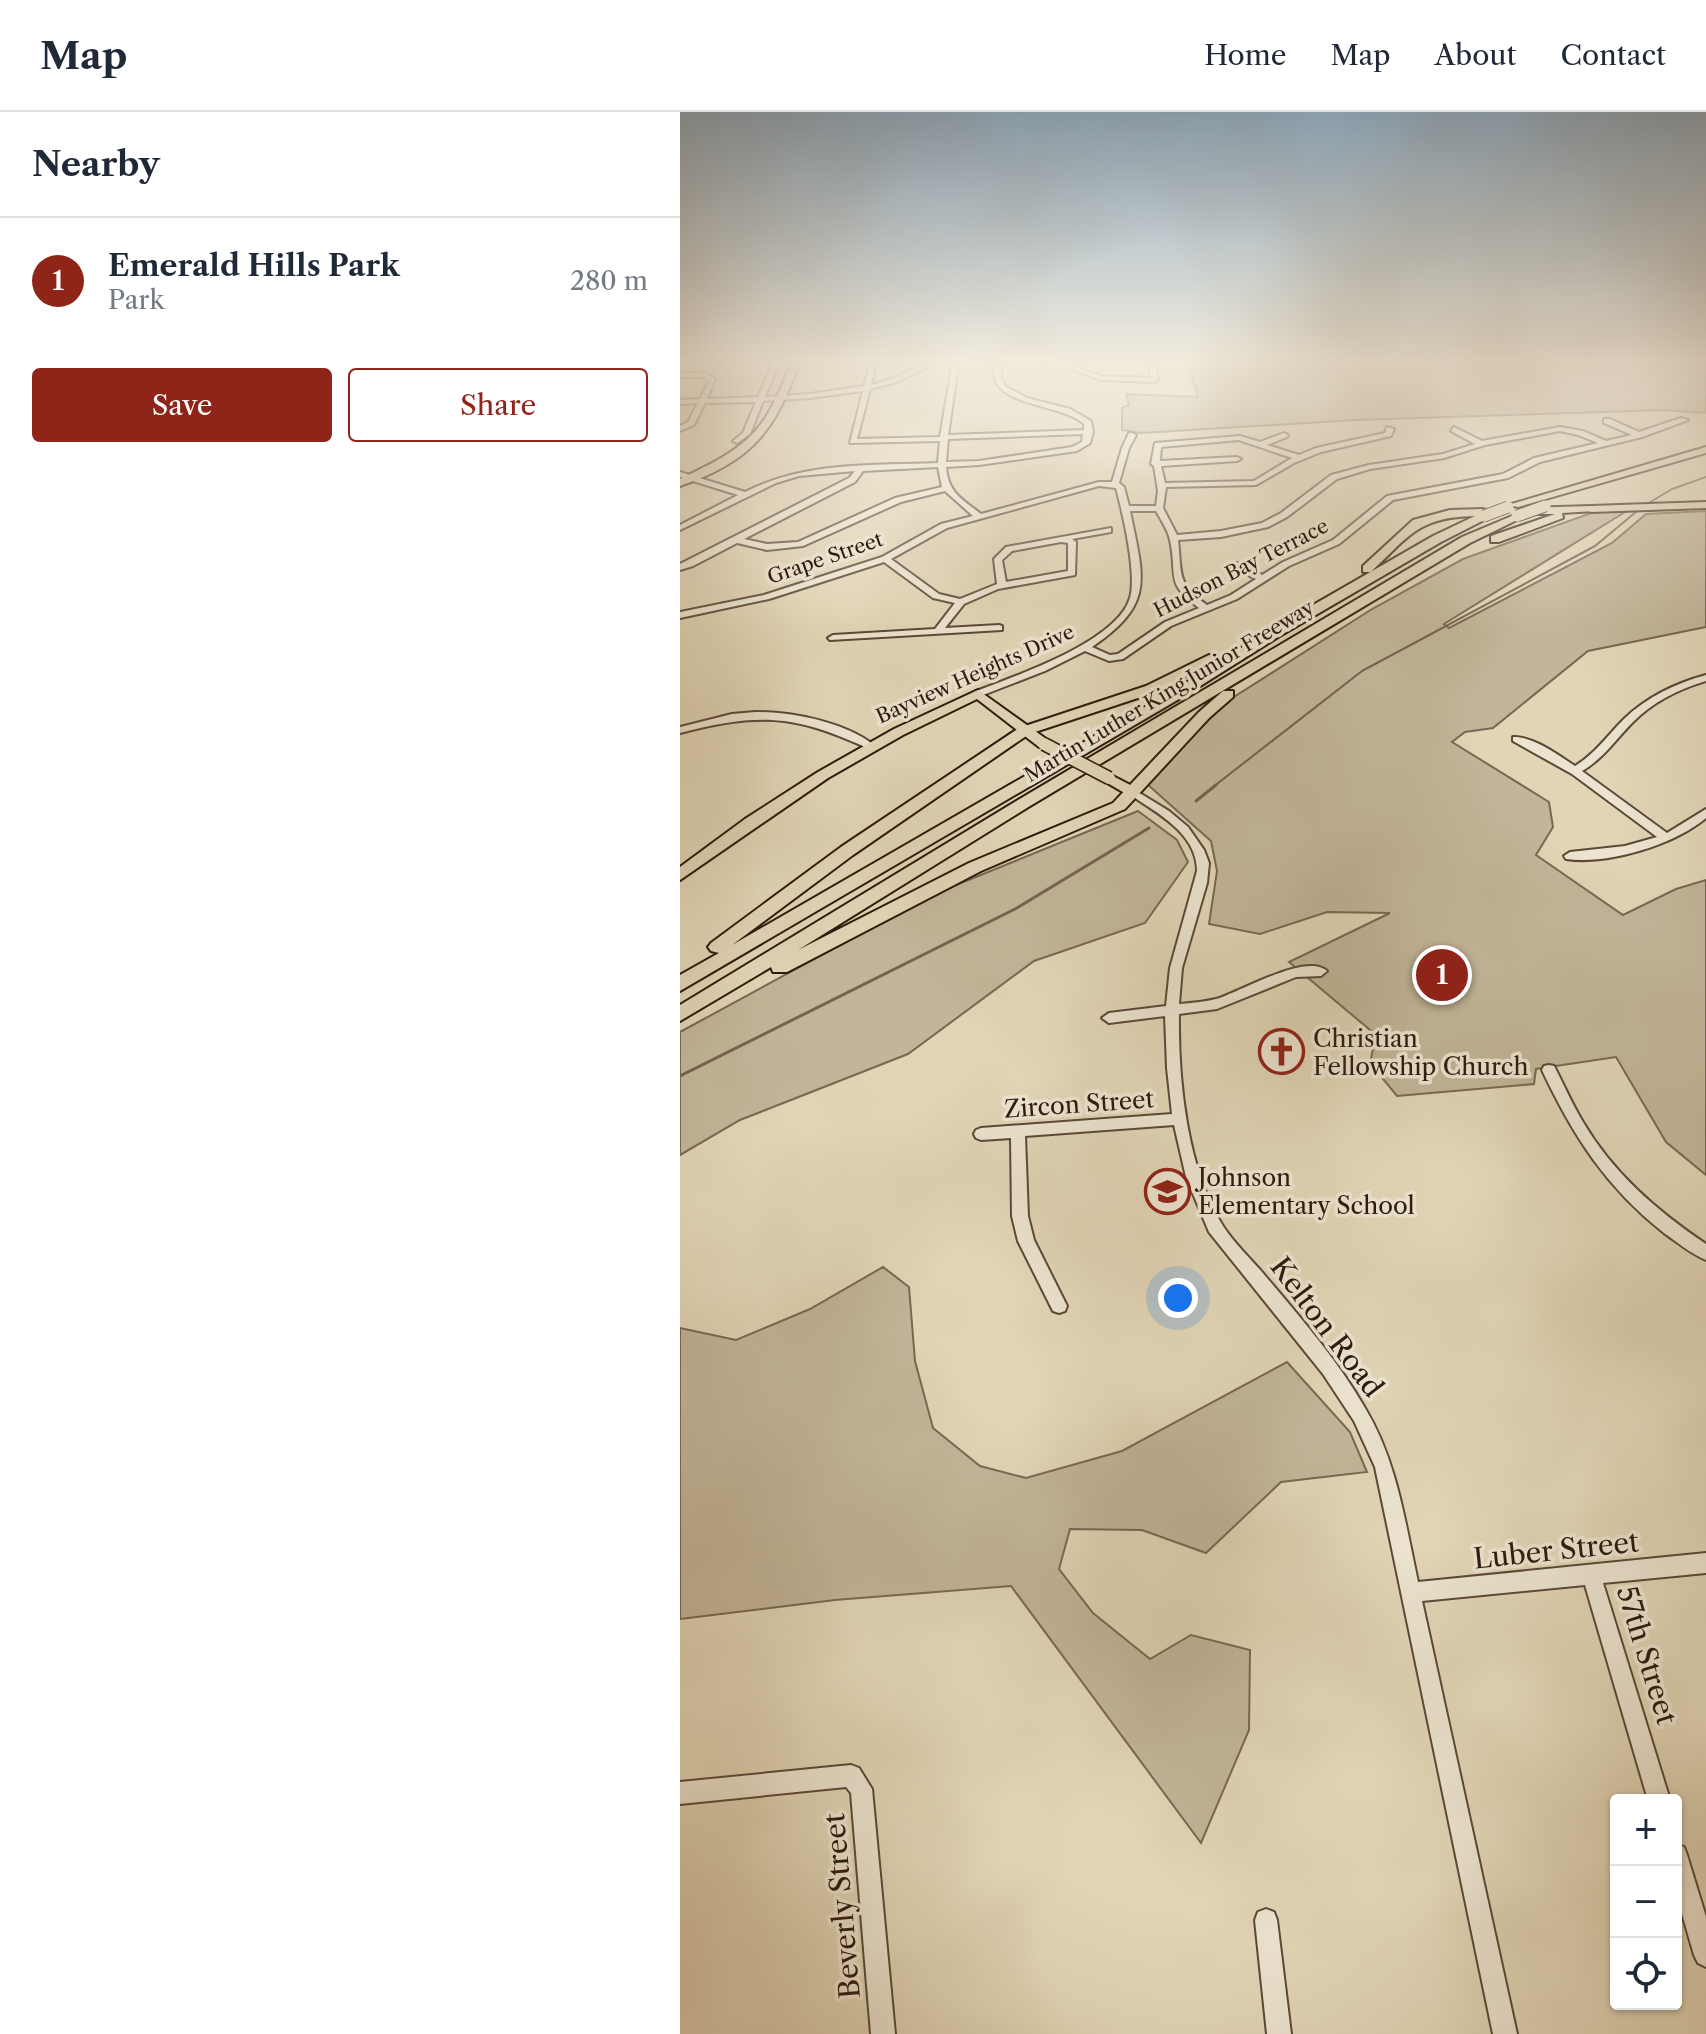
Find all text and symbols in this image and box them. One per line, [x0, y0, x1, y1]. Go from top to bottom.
text: Map [40, 32, 128, 79]
text: Home [1204, 38, 1286, 72]
text: Map [1330, 38, 1390, 72]
text: About [1434, 38, 1516, 72]
text: Contact [1560, 38, 1666, 72]
text: Nearby [32, 143, 160, 185]
text: Emerald Hills Park [108, 247, 400, 284]
text: 1 [52, 265, 64, 297]
text: 280 m [570, 265, 648, 297]
text: Park [108, 284, 165, 316]
button: Save [32, 368, 332, 442]
button: Share [348, 368, 648, 442]
street label: Hudson Bay Terrace [1150, 514, 1332, 622]
street label: Grape Street [764, 527, 886, 589]
street label: Martin Luther King Junior Freeway [1020, 594, 1319, 787]
street label: Bayview Heights Drive [872, 619, 1078, 729]
pin: 1 [1416, 945, 1468, 1005]
place label: Christian Fellowship Church [1313, 1024, 1528, 1081]
church icon: Christian Fellowship Church [1258, 1028, 1306, 1076]
street label: Zircon Street [1003, 1084, 1155, 1124]
place label: Johnson Elementary School [1194, 1163, 1415, 1220]
school or university icon: Johnson Elementary School [1143, 1167, 1191, 1215]
street label: Kelton Road [1263, 1250, 1391, 1404]
your location [1158, 1278, 1198, 1318]
street label: Luber Street [1472, 1524, 1641, 1576]
street label: 57th Street [1610, 1582, 1684, 1729]
map controls [1610, 1794, 1682, 2010]
button: + [1610, 1794, 1682, 1866]
street label: Beverly Street [817, 1812, 867, 2000]
button: − [1610, 1866, 1682, 1938]
button: locate [1610, 1938, 1682, 2010]

